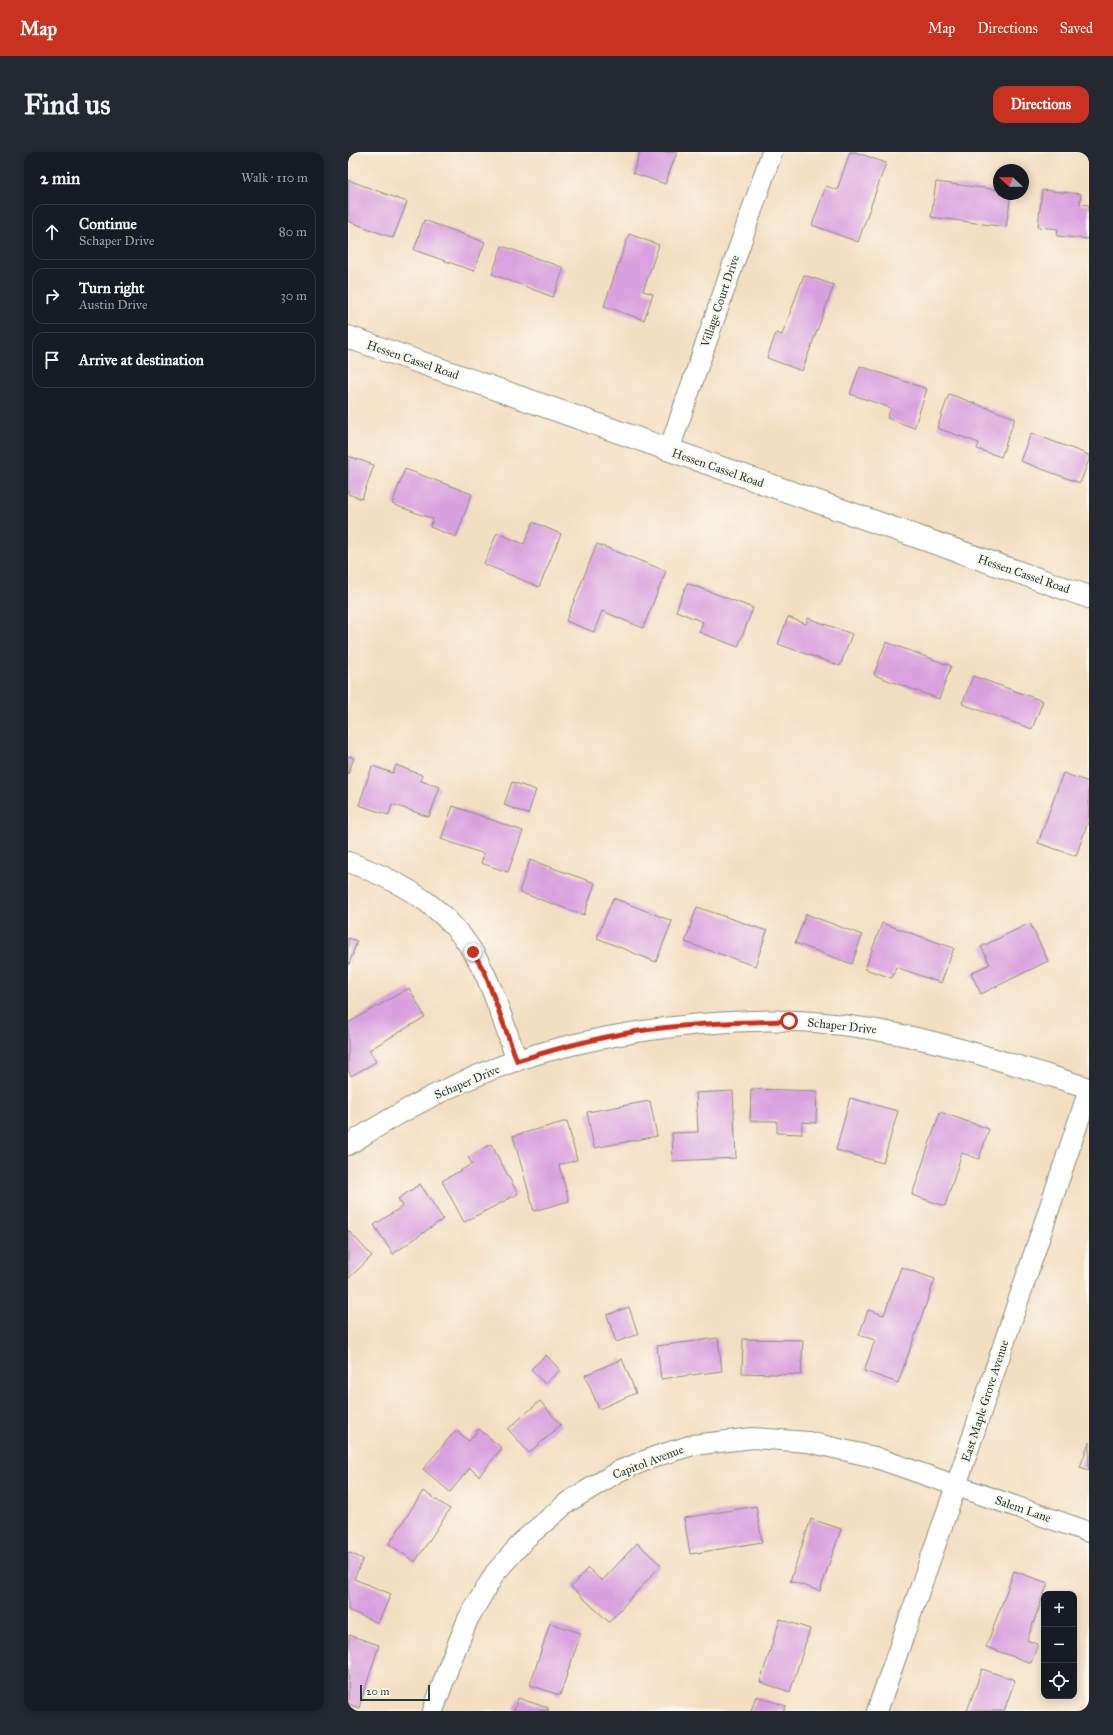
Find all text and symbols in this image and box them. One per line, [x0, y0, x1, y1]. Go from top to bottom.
text: Map [20, 17, 57, 40]
text: Map [928, 20, 955, 37]
text: Directions [977, 20, 1038, 37]
text: Saved [1060, 20, 1093, 37]
button: Directions [993, 86, 1089, 123]
text: Find us [24, 87, 110, 122]
north arrow [993, 164, 1029, 200]
text: 2 min [40, 168, 80, 189]
text: Walk · 110 m [241, 170, 308, 186]
text: Continue [79, 215, 137, 233]
icon: ahead [41, 221, 63, 243]
text: 80 m [279, 224, 307, 240]
text: Schaper Drive [79, 233, 154, 249]
street label: Village Court Drive [697, 253, 743, 350]
text: Turn right [79, 279, 144, 297]
icon: right [41, 285, 63, 307]
text: 30 m [281, 288, 307, 304]
text: Austin Drive [79, 297, 147, 313]
street label: Hessen Cassel Road [365, 338, 461, 382]
icon: arrive [41, 349, 63, 371]
text: Arrive at destination [79, 351, 204, 369]
street label: Hessen Cassel Road [670, 446, 766, 490]
street label: Hessen Cassel Road [976, 552, 1072, 596]
route end [464, 943, 482, 961]
route start [780, 1012, 798, 1030]
street label: Schaper Drive [807, 1015, 877, 1037]
street label: Schaper Drive [432, 1062, 502, 1102]
street label: East Maple Grove Avenue [959, 1338, 1011, 1464]
street label: Capitol Avenue [611, 1442, 685, 1482]
street label: Salem Lane [993, 1493, 1053, 1525]
map controls [1041, 1591, 1077, 1699]
button: + [1041, 1591, 1077, 1627]
button: − [1041, 1627, 1077, 1663]
button: locate [1041, 1663, 1077, 1699]
scale bar [360, 1683, 430, 1702]
text: 20 m [366, 1685, 389, 1698]

